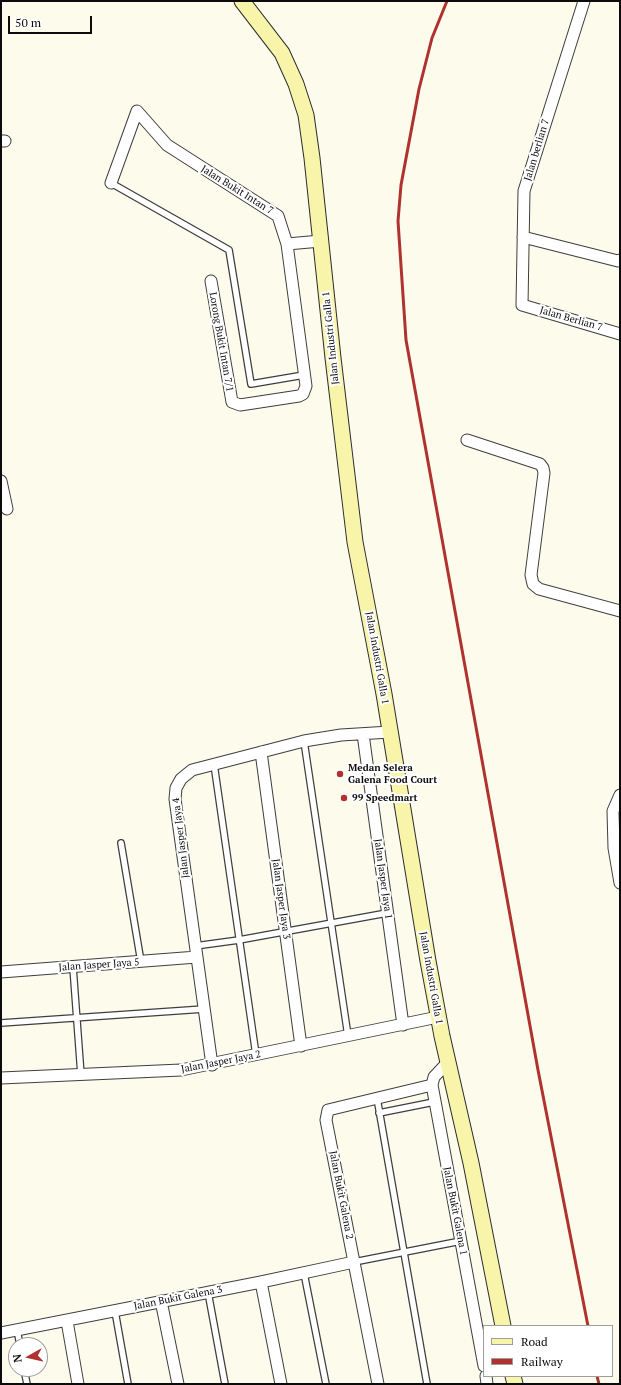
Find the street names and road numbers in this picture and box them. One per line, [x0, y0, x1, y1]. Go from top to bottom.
street label: Jalan berlian 7 [522, 118, 552, 182]
street label: Jalan Bukit Intan 7 [199, 163, 275, 217]
street label: Lorong Bukit Intan 7/1 [206, 291, 236, 393]
street label: Jalan Industri Galla 1 [320, 291, 342, 385]
street label: Jalan Berlian 7 [538, 304, 604, 334]
street label: Jalan Industri Galla 1 [363, 611, 391, 705]
street label: Jalan Jasper Jaya 4 [170, 797, 192, 879]
street label: Jalan Jasper Jaya 1 [371, 838, 395, 920]
street label: Jalan Jasper Jaya 3 [269, 858, 293, 940]
street label: Jalan Industri Galla 1 [417, 931, 445, 1025]
street label: Jalan Jasper Jaya 5 [58, 956, 140, 974]
street label: Jalan Jasper Jaya 2 [180, 1048, 262, 1076]
street label: Jalan Bukit Galena 2 [327, 1150, 355, 1240]
street label: Jalan Bukit Galena 1 [441, 1166, 469, 1256]
street label: Jalan Bukit Galena 3 [133, 1284, 223, 1312]

